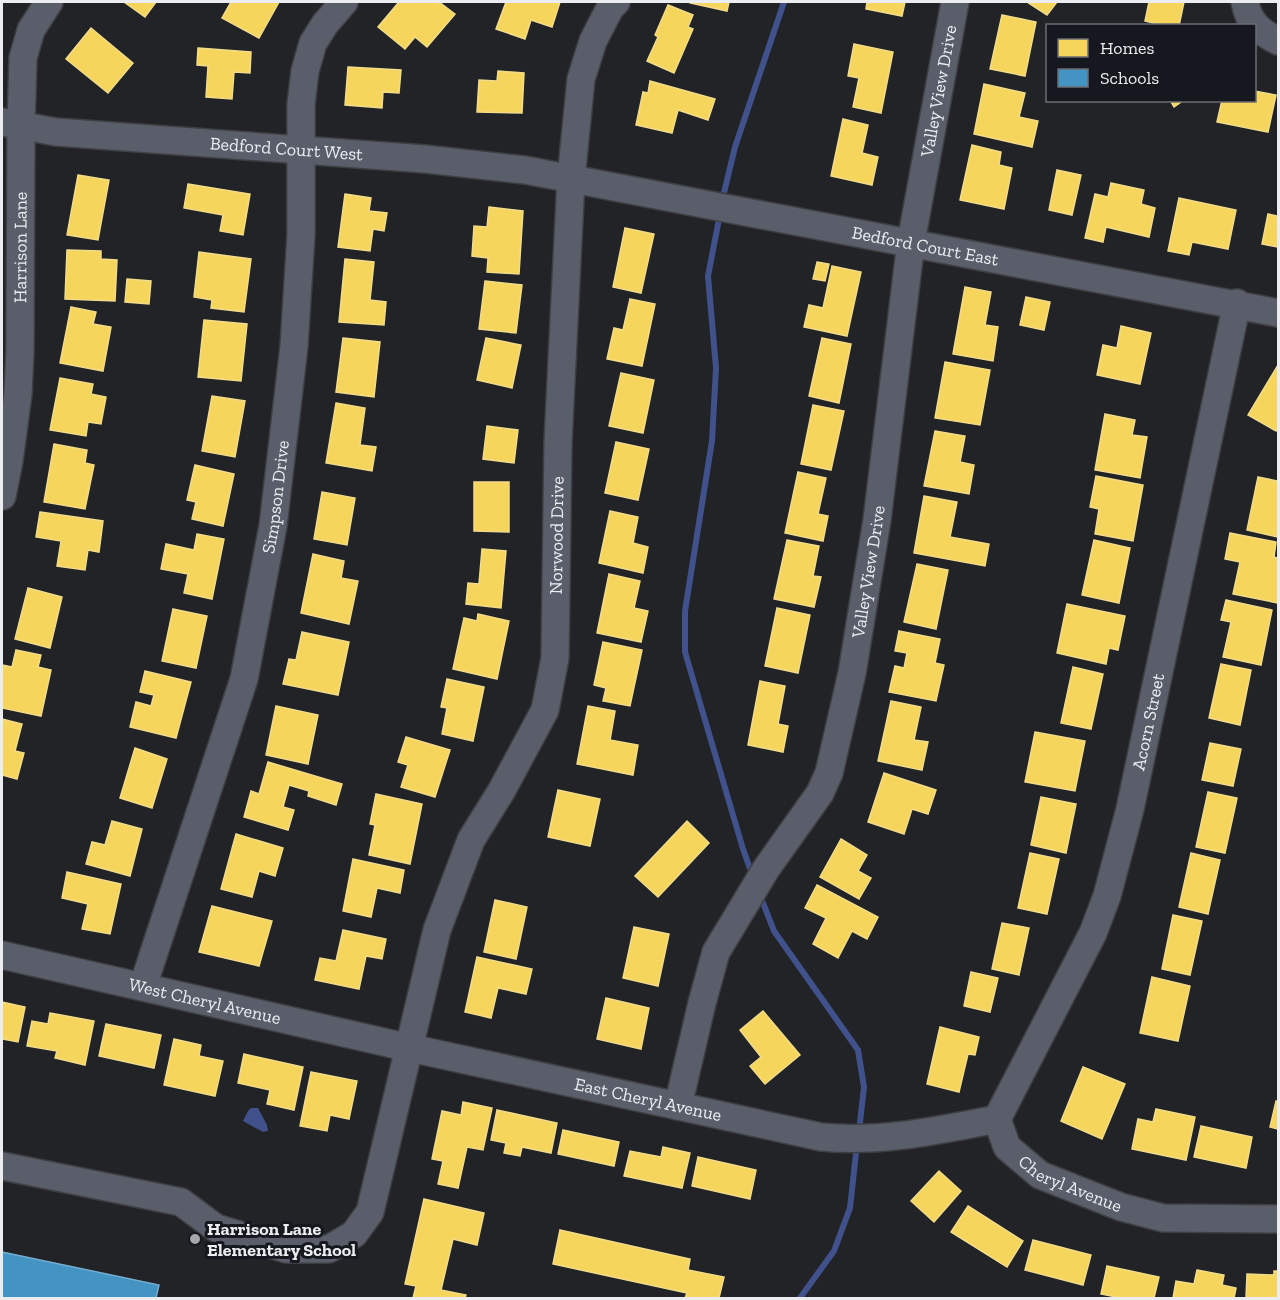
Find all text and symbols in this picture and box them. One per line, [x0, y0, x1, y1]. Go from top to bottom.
street label: Valley View Drive [916, 23, 962, 160]
legend [1046, 24, 1256, 102]
text: Homes [1100, 37, 1154, 59]
text: Schools [1100, 67, 1159, 89]
street label: Bedford Court West [209, 132, 364, 165]
street label: Harrison Lane [9, 192, 32, 303]
street label: Bedford Court East [850, 221, 1001, 271]
street label: Simpson Drive [257, 439, 294, 556]
street label: Norwood Drive [545, 476, 569, 595]
street label: Valley View Drive [847, 504, 890, 640]
street label: Acorn Street [1127, 671, 1169, 772]
street label: West Cheryl Avenue [127, 973, 283, 1029]
street label: East Cheryl Avenue [572, 1073, 724, 1126]
street label: Cheryl Avenue [1014, 1150, 1125, 1217]
place label: Harrison Lane Elementary School [207, 1218, 356, 1261]
marker: Harrison Lane Elementary School [188, 1232, 202, 1246]

